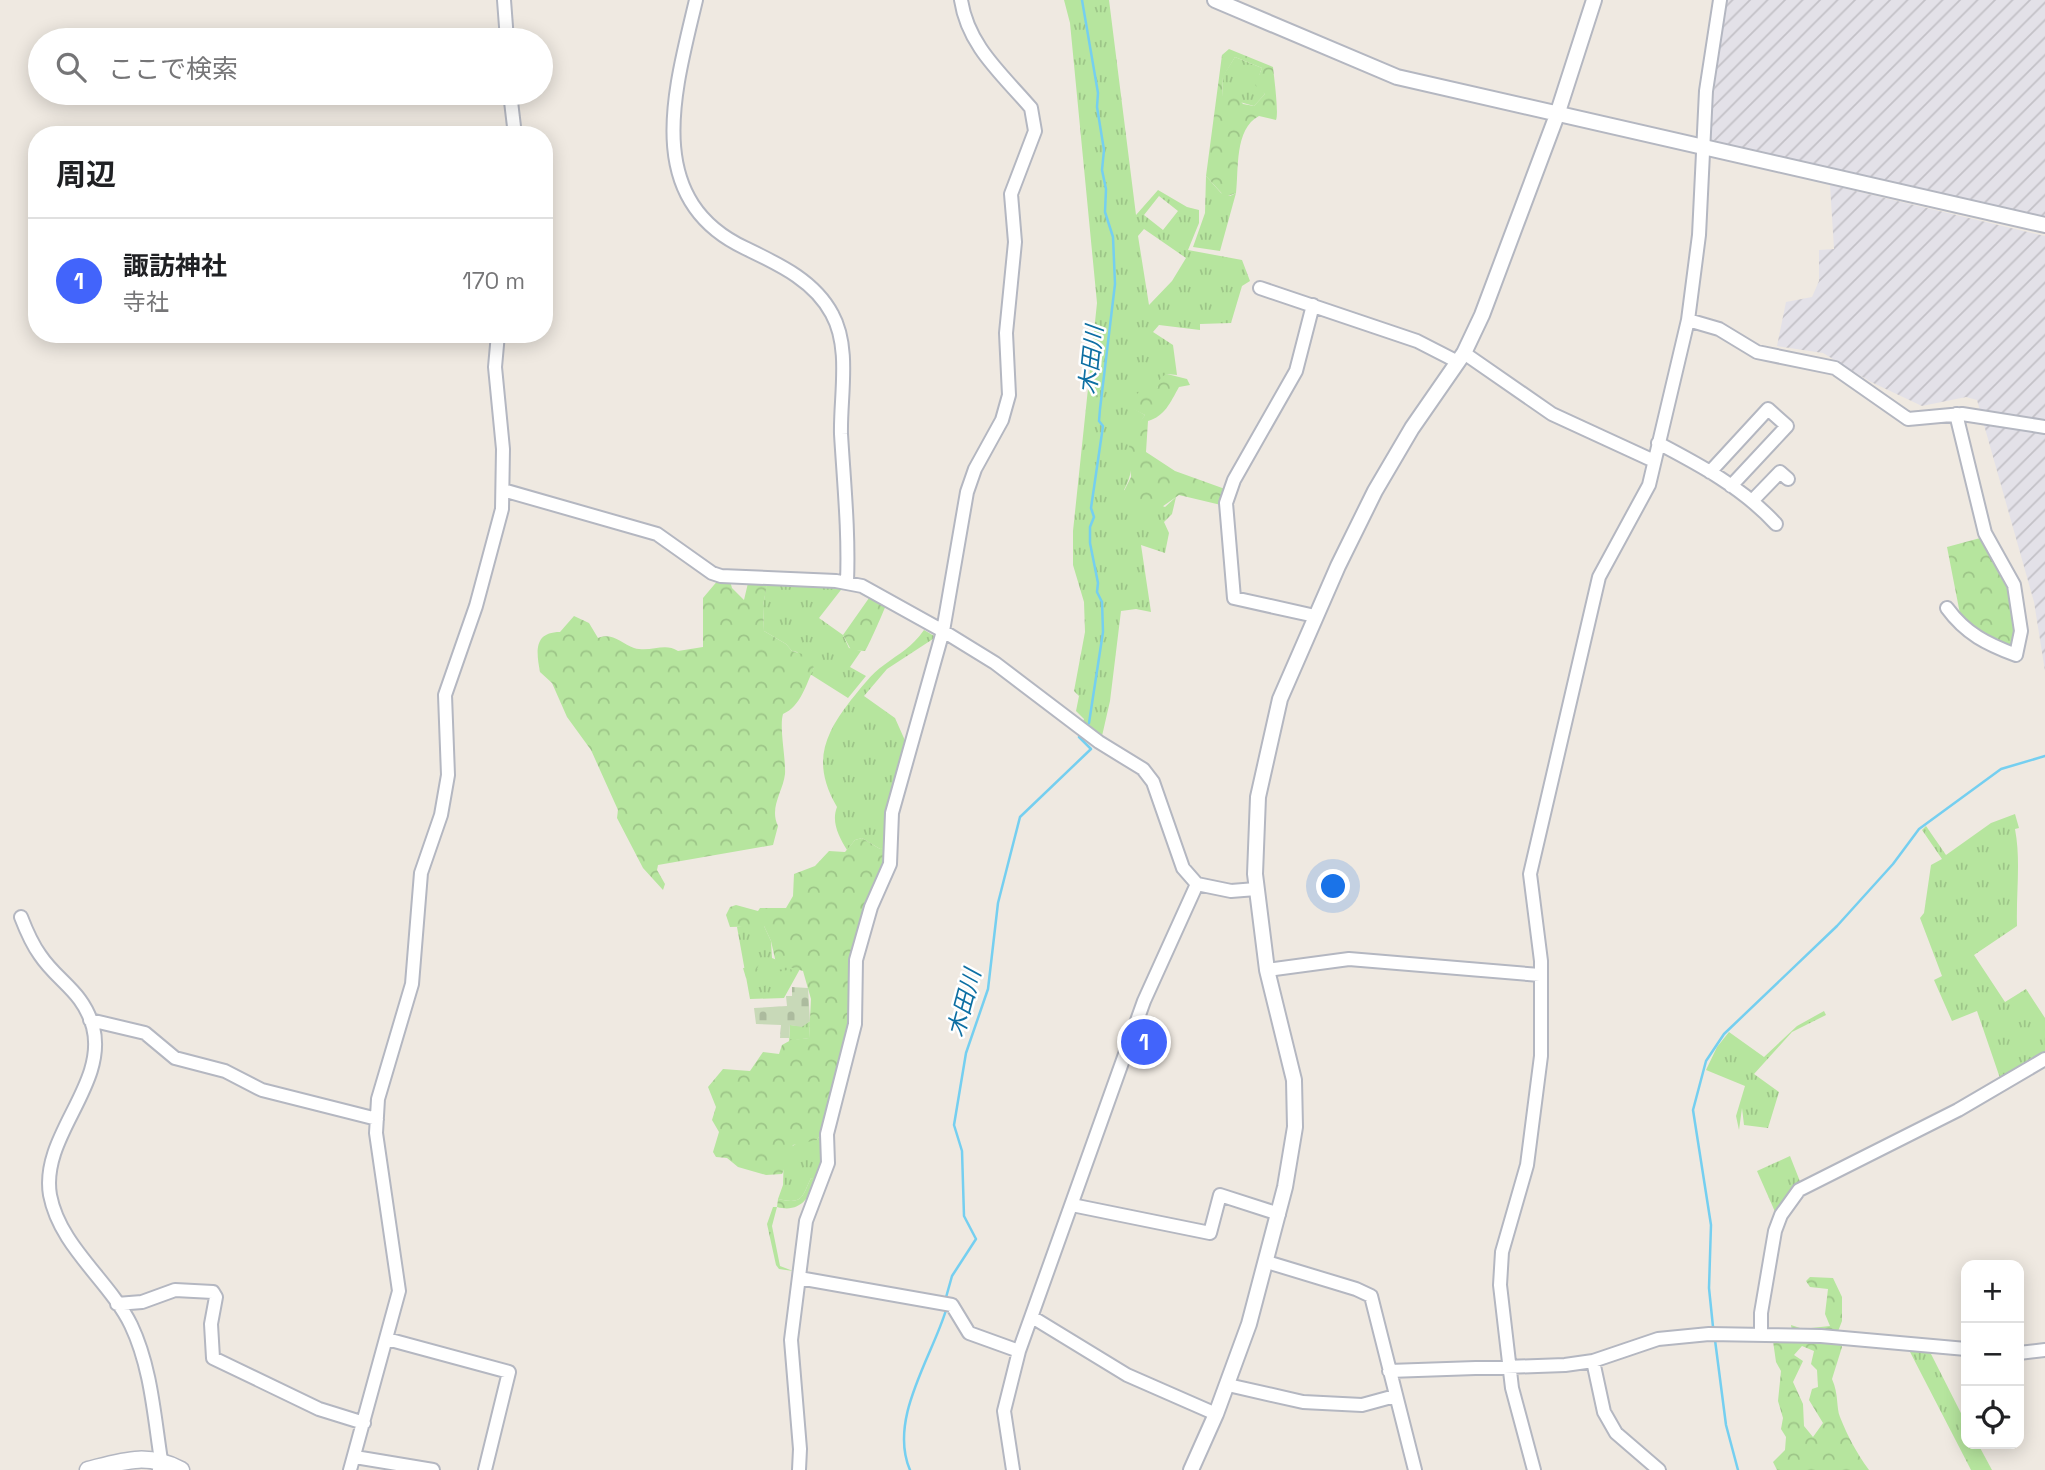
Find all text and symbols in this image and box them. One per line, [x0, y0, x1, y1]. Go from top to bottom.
search box [28, 28, 553, 105]
icon: search [52, 48, 90, 86]
text: ここで検索 [108, 52, 238, 86]
text: 周辺 [56, 155, 116, 194]
text: 諏訪神社 [123, 249, 227, 283]
text: 1 [74, 266, 84, 296]
text: 170 m [462, 266, 525, 296]
text: 寺社 [123, 287, 169, 317]
water label: 木田川 [1072, 321, 1110, 396]
your location [1316, 869, 1350, 903]
water label: 木田川 [941, 963, 988, 1040]
pin: 1 [1121, 1016, 1167, 1068]
map controls [1961, 1260, 2024, 1449]
button: + [1961, 1260, 2024, 1323]
button: − [1961, 1323, 2024, 1386]
button: locate [1961, 1386, 2024, 1449]

